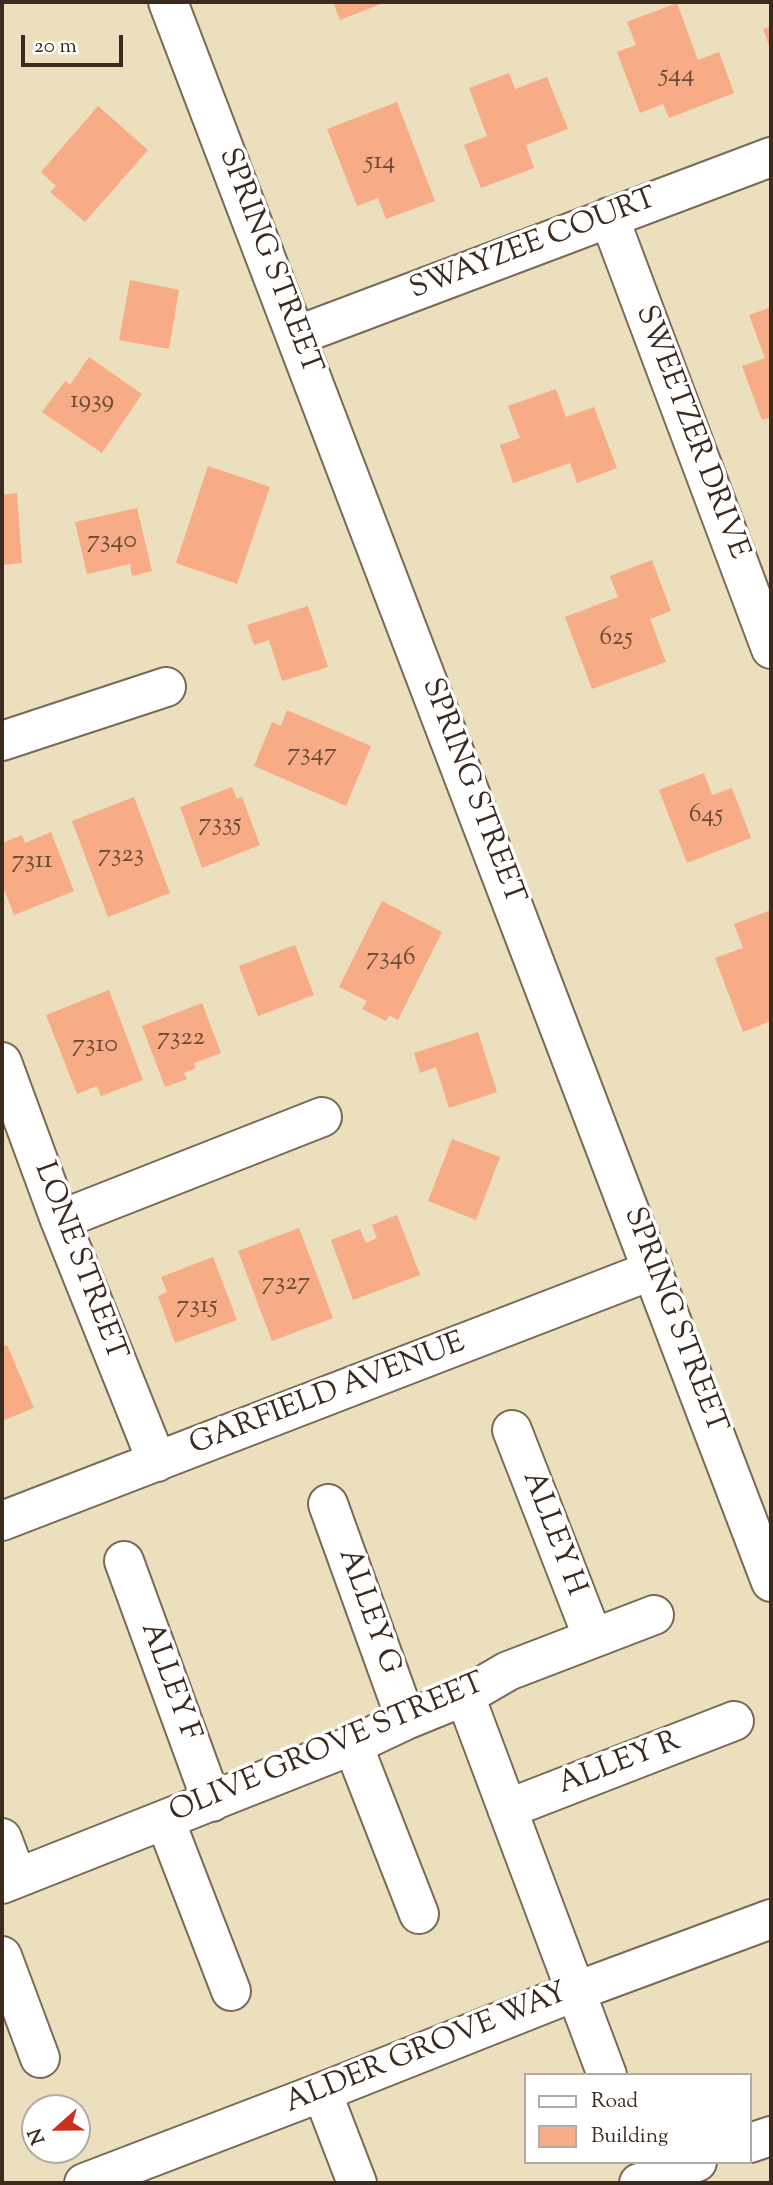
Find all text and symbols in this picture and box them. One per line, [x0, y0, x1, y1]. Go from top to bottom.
scale bar [24, 21, 126, 65]
text: 20 m [34, 32, 77, 62]
house number: 544 [659, 61, 695, 93]
street label: SPRING STREET [208, 144, 328, 380]
house number: 514 [365, 148, 395, 180]
street label: SWAYZEE COURT [405, 182, 663, 310]
street label: SWEETZER DRIVE [625, 301, 755, 565]
house number: 1939 [70, 387, 114, 419]
house number: 7340 [87, 527, 137, 559]
house number: 625 [599, 624, 633, 656]
street label: SPRING STREET [411, 674, 531, 910]
house number: 7347 [287, 740, 337, 772]
house number: 645 [689, 801, 723, 833]
house number: 7335 [199, 810, 241, 842]
house number: 7323 [98, 841, 144, 873]
house number: 7311 [11, 847, 53, 879]
house number: 7346 [366, 944, 416, 976]
house number: 7322 [157, 1024, 205, 1056]
house number: 7310 [72, 1031, 118, 1063]
street label: LONE STREET [24, 1158, 132, 1366]
street label: SPRING STREET [613, 1203, 733, 1439]
house number: 7327 [262, 1269, 310, 1301]
house number: 7315 [176, 1292, 218, 1324]
street label: GARFIELD AVENUE [185, 1327, 471, 1465]
street label: ALLEY H [512, 1467, 592, 1601]
street label: ALLEY G [328, 1544, 406, 1680]
street label: ALLEY F [130, 1618, 206, 1746]
street label: OLIVE GROVE STREET [165, 1667, 491, 1833]
street label: ALLEY R [554, 1725, 686, 1805]
street label: ALDER GROVE WAY [280, 1977, 574, 2123]
legend [524, 2073, 752, 2164]
text: Road [591, 2087, 638, 2117]
north arrow [21, 2094, 91, 2164]
text: Building [591, 2122, 668, 2152]
text: N [22, 2124, 53, 2148]

